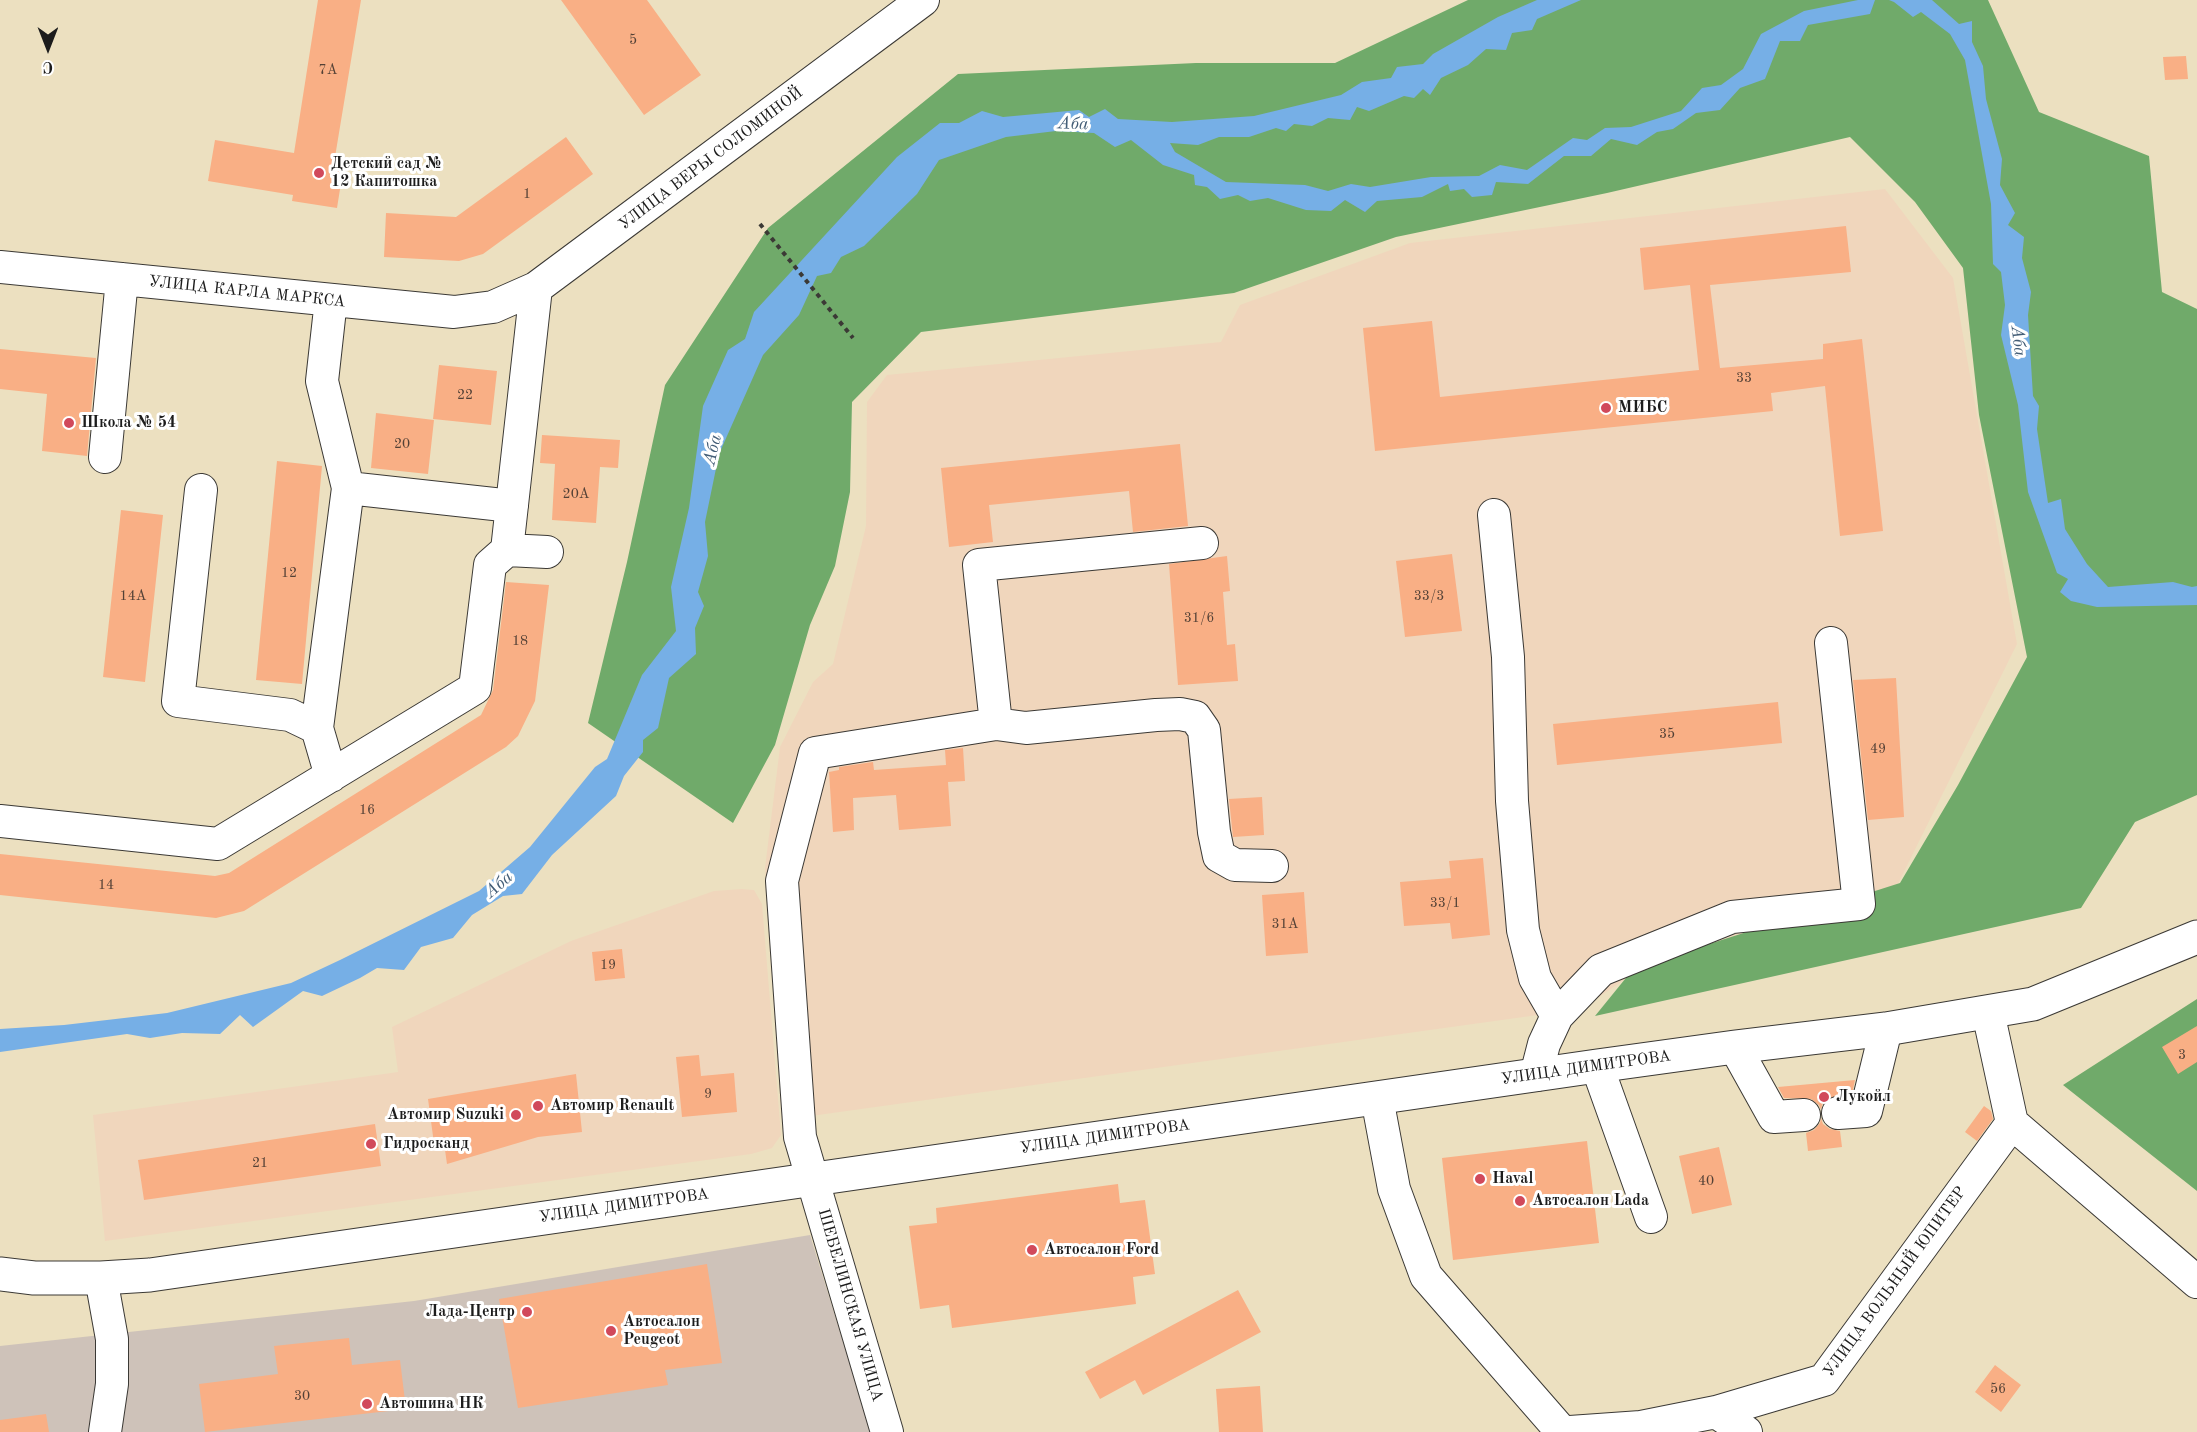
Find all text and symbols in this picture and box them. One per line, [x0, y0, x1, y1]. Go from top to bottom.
north arrow [18, 18, 78, 78]
house number: 5 [629, 32, 637, 48]
text: С [43, 58, 53, 74]
house number: 7А [319, 62, 337, 78]
street label: УЛИЦА ВЕРЫ СОЛОМИНОЙ [615, 83, 807, 235]
water label: Аба [1057, 113, 1089, 135]
place label: Детский сад № 12 Капитошка [331, 154, 442, 192]
marker: Детский сад № 12 Капитошка [312, 166, 326, 180]
house number: 1 [523, 186, 531, 202]
street label: УЛИЦА КАРЛА МАРКСА [148, 272, 346, 312]
water label: Аба [2005, 324, 2031, 358]
house number: 33 [1736, 370, 1752, 386]
house number: 22 [457, 387, 473, 403]
place label: МИБС [1618, 398, 1667, 418]
marker: МИБС [1599, 401, 1613, 415]
place label: Школа № 54 [81, 413, 176, 433]
marker: Школа № 54 [62, 416, 76, 430]
water label: Аба [699, 432, 727, 468]
house number: 20 [394, 436, 410, 452]
house number: 20А [563, 486, 589, 502]
house number: 12 [281, 565, 297, 581]
house number: 14А [120, 588, 146, 604]
house number: 33/3 [1414, 588, 1444, 604]
house number: 31/6 [1184, 610, 1214, 626]
house number: 18 [512, 633, 528, 649]
house number: 35 [1659, 726, 1675, 742]
house number: 49 [1870, 741, 1886, 757]
house number: 16 [359, 802, 375, 818]
water label: Аба [480, 867, 518, 903]
house number: 14 [98, 877, 114, 893]
house number: 33/1 [1430, 895, 1460, 911]
house number: 31А [1272, 916, 1298, 932]
house number: 19 [600, 957, 616, 973]
street label: УЛИЦА ДИМИТРОВА [1500, 1047, 1672, 1089]
house number: 3 [2178, 1047, 2186, 1063]
house number: 9 [704, 1086, 712, 1102]
place label: Лукойл [1836, 1087, 1891, 1107]
marker: Лукойл [1817, 1090, 1831, 1104]
place label: Автомир Renault [550, 1096, 674, 1116]
marker: Автомир Renault [531, 1099, 545, 1113]
place label: Автомир Suzuki [387, 1105, 504, 1125]
marker: Автомир Suzuki [509, 1108, 523, 1122]
street label: УЛИЦА ДИМИТРОВА [1019, 1116, 1191, 1158]
place label: Гидросканд [383, 1134, 469, 1154]
marker: Гидросканд [364, 1137, 378, 1151]
house number: 21 [252, 1155, 268, 1171]
place label: Haval [1492, 1169, 1533, 1189]
marker: Haval [1473, 1172, 1487, 1186]
house number: 40 [1698, 1173, 1714, 1189]
street label: УЛИЦА ВОЛЬНЫЙ ЮПИТЕР [1820, 1183, 1970, 1381]
street label: УЛИЦА ДИМИТРОВА [538, 1185, 710, 1227]
place label: Автосалон Lada [1532, 1191, 1649, 1211]
marker: Автосалон Lada [1513, 1194, 1527, 1208]
street label: ШЕБЕЛИНСКАЯ УЛИЦА [813, 1206, 887, 1404]
place label: Автосалон Ford [1044, 1240, 1159, 1260]
marker: Автосалон Ford [1025, 1243, 1039, 1257]
place label: Лада-Центр [426, 1302, 515, 1322]
marker: Лада-Центр [520, 1305, 534, 1319]
place label: Автосалон Peugeot [623, 1312, 700, 1350]
marker: Автосалон Peugeot [604, 1324, 618, 1338]
house number: 56 [1990, 1381, 2006, 1397]
house number: 30 [294, 1388, 310, 1404]
place label: Автошина НК [379, 1394, 483, 1414]
marker: Автошина НК [360, 1397, 374, 1411]

